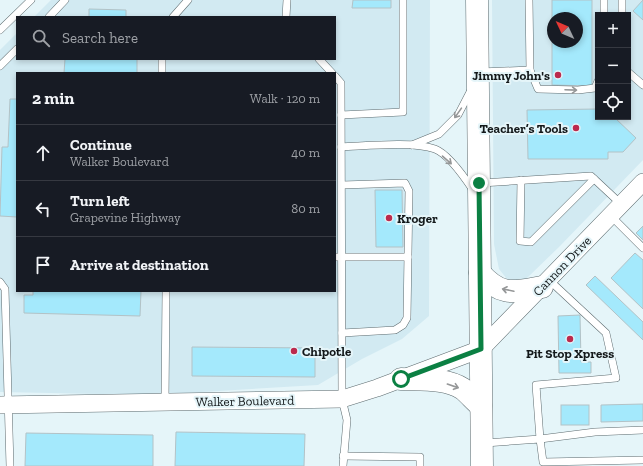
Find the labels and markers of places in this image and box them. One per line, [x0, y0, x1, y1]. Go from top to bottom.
place label: Jimmy John's [472, 68, 550, 83]
marker: Jimmy John's [553, 70, 563, 80]
place label: Teacher’s Tools [479, 121, 568, 136]
marker: Teacher’s Tools [571, 123, 581, 133]
place label: Kroger [397, 211, 438, 226]
marker: Kroger [384, 213, 394, 223]
marker: Pit Stop Xpress [565, 334, 575, 344]
place label: Chipotle [302, 344, 352, 359]
marker: Chipotle [289, 346, 299, 356]
place label: Pit Stop Xpress [526, 346, 614, 361]

